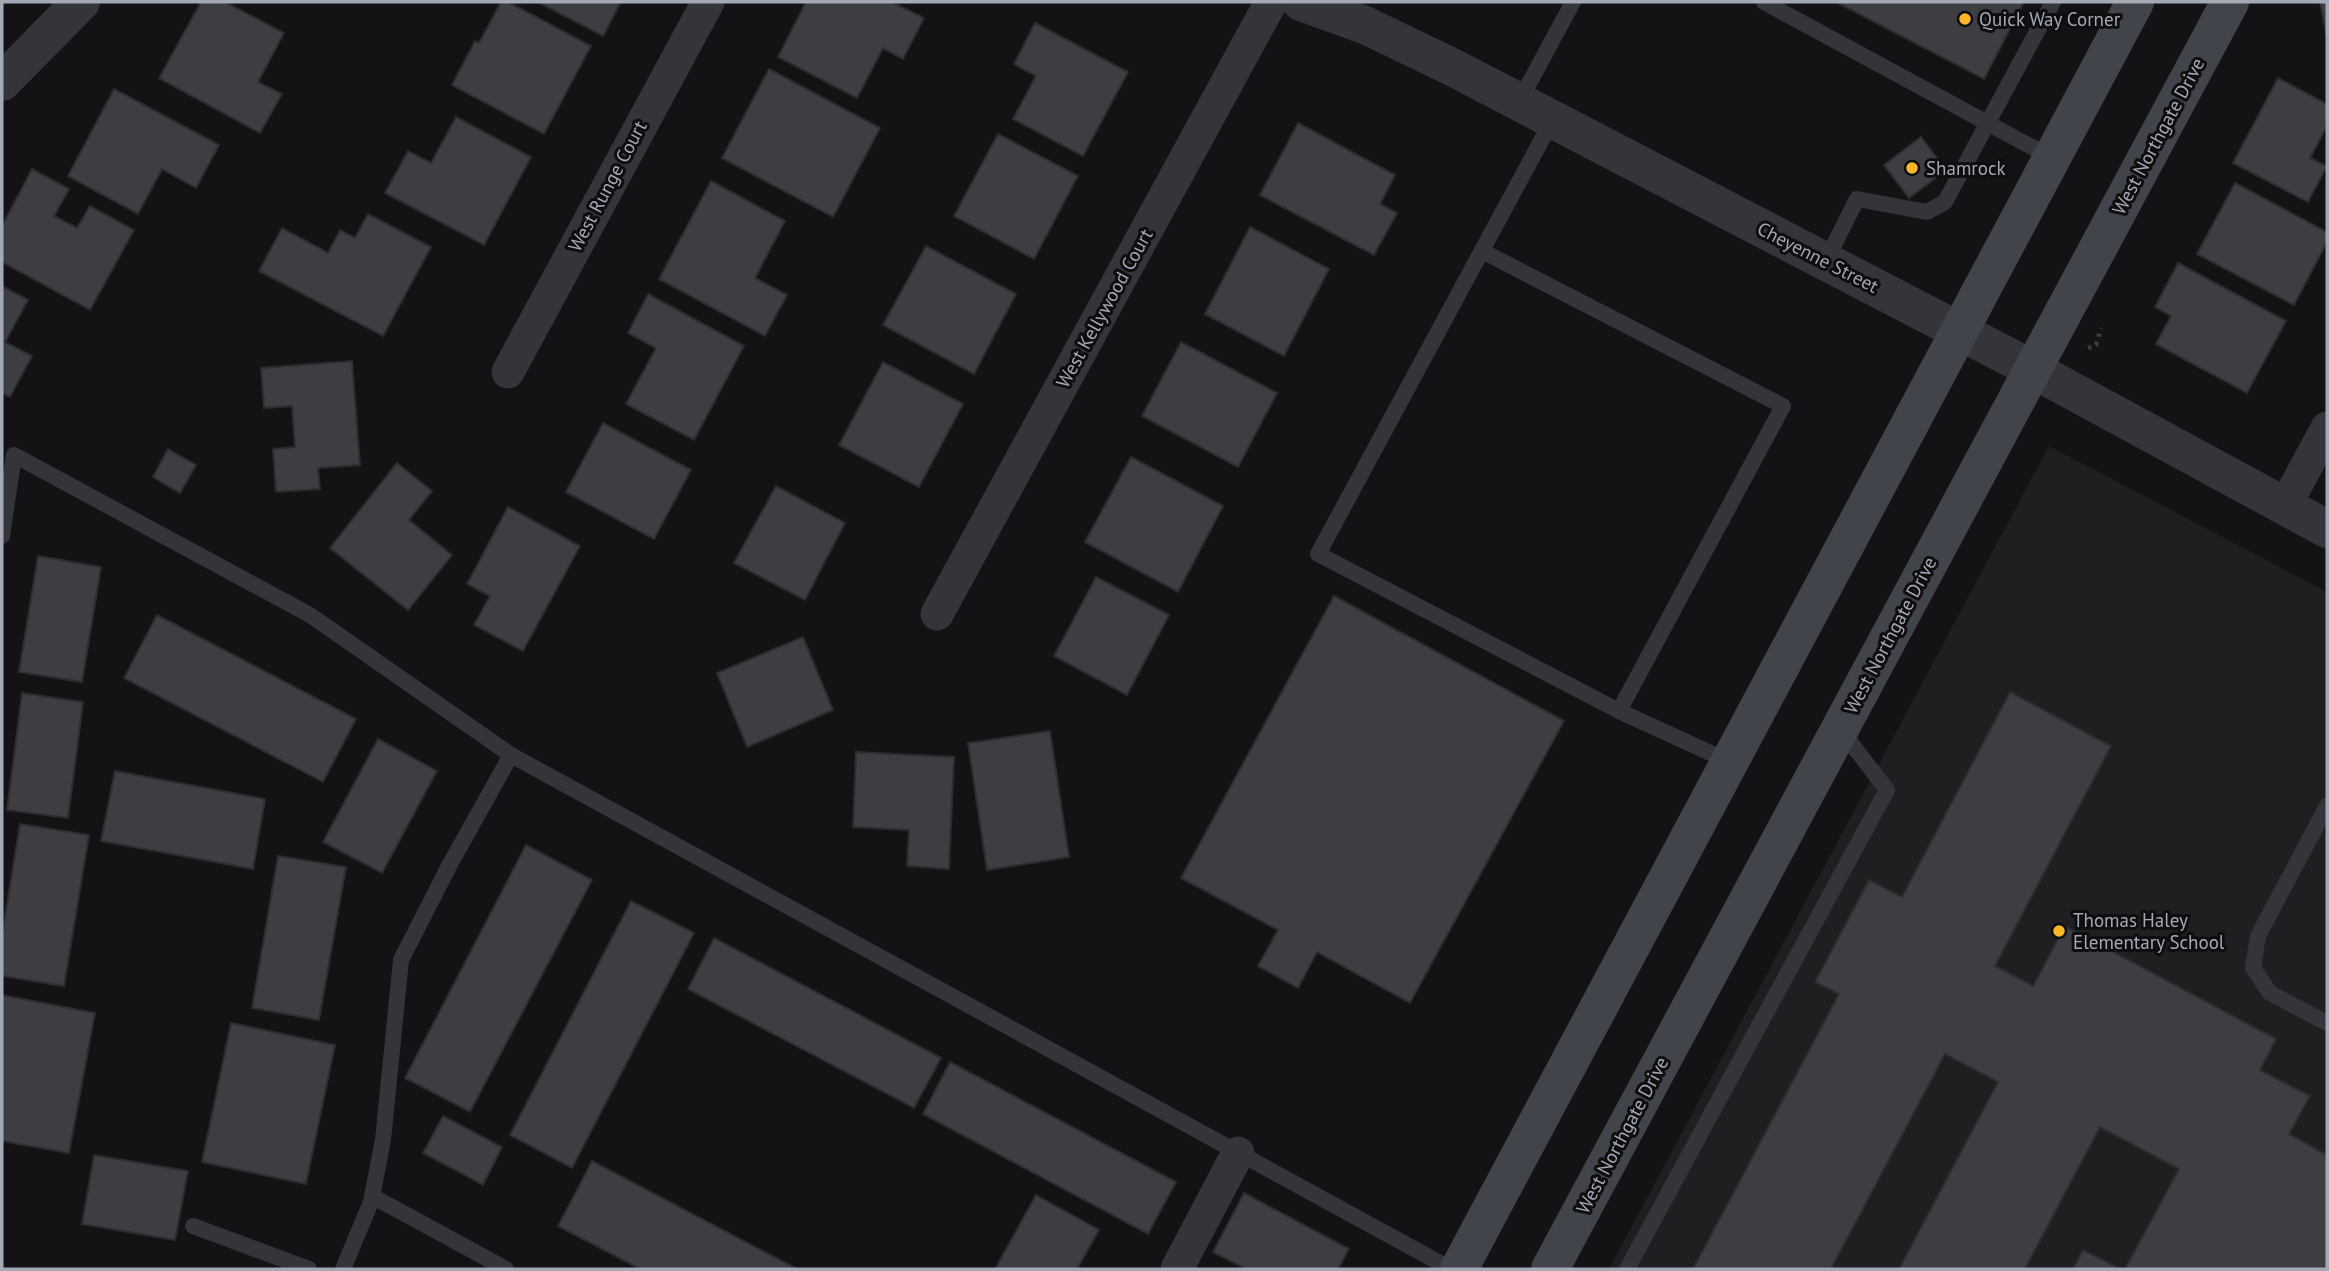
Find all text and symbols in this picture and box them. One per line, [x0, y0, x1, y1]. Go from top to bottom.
place label: Quick Way Corner [1979, 7, 2121, 31]
marker: Quick Way Corner [1957, 11, 1973, 27]
street label: West Northgate Drive [2107, 54, 2209, 218]
street label: West Runge Court [562, 116, 652, 256]
place label: Shamrock [1926, 156, 2006, 180]
marker: Shamrock [1904, 160, 1920, 176]
street label: Cheyenne Street [1753, 216, 1883, 298]
street label: West Kellywood Court [1050, 224, 1158, 392]
street label: West Northgate Drive [1839, 553, 1941, 717]
place label: Thomas Haley Elementary School [2073, 908, 2225, 954]
marker: Thomas Haley Elementary School [2051, 923, 2067, 939]
street label: West Northgate Drive [1571, 1053, 1673, 1217]

